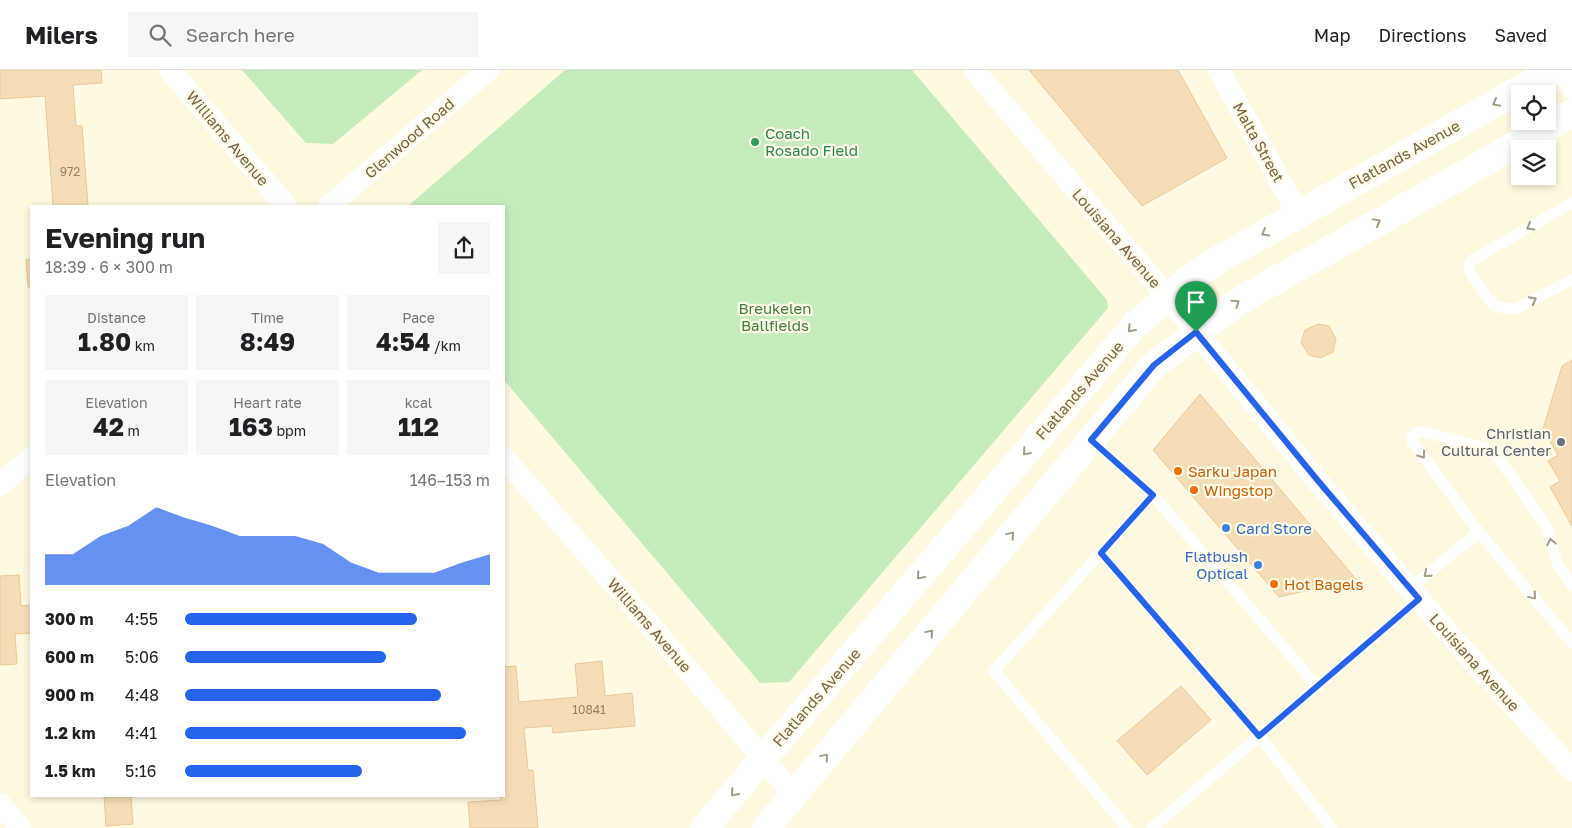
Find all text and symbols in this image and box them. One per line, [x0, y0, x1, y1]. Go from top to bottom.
search box [128, 12, 478, 57]
text: Milers [25, 20, 98, 49]
icon: search [146, 21, 174, 49]
text: Search here [186, 23, 295, 46]
text: Map [1314, 24, 1350, 46]
text: Directions [1378, 24, 1466, 46]
text: Saved [1494, 24, 1547, 46]
map controls [1511, 85, 1556, 185]
button: locate [1511, 85, 1556, 130]
street label: Williams Avenue [183, 87, 273, 189]
street label: Glenwood Road [361, 94, 457, 182]
one-way arrow [1492, 96, 1501, 106]
street label: Malta Street [1230, 99, 1288, 185]
street label: Flatlands Avenue [1345, 116, 1463, 192]
place label: Coach Rosado Field [765, 124, 858, 159]
marker: Coach Rosado Field [749, 136, 761, 148]
button: layers [1511, 140, 1556, 185]
house number: 972 [60, 164, 80, 179]
street label: Louisiana Avenue [1069, 185, 1165, 291]
one-way arrow [1372, 219, 1381, 229]
text: Evening run [45, 221, 205, 254]
one-way arrow [1526, 221, 1535, 231]
button: share [438, 222, 490, 274]
one-way arrow [1262, 226, 1271, 236]
text: 18:39 · 6 × 300 m [45, 257, 173, 277]
pin [1175, 281, 1217, 332]
icon: arrive [1182, 288, 1210, 316]
one-way arrow [1528, 296, 1537, 306]
park label: Breukelen Ballfields [739, 299, 811, 334]
one-way arrow [1230, 300, 1240, 309]
text: Distance [87, 309, 146, 326]
text: Time [251, 309, 284, 326]
text: Pace [402, 309, 435, 326]
one-way arrow [1128, 324, 1137, 333]
text: 1.80 [78, 326, 131, 357]
text: 8:49 [240, 326, 295, 357]
text: 4:54 [376, 326, 430, 357]
text: km [131, 337, 155, 354]
text: /km [430, 337, 461, 354]
street label: Flatlands Avenue [1031, 337, 1127, 443]
text: Elevation [85, 394, 148, 411]
text: Heart rate [233, 394, 302, 411]
text: kcal [405, 394, 432, 411]
text: 42 [93, 411, 124, 442]
text: 163 [229, 411, 273, 442]
text: 112 [398, 411, 439, 442]
text: m [124, 422, 140, 439]
text: bpm [273, 422, 306, 439]
place label: Christian Cultural Center [1441, 424, 1551, 459]
marker: Christian Cultural Center [1555, 436, 1567, 448]
one-way arrow [1022, 447, 1031, 456]
one-way arrow [1416, 449, 1424, 458]
place label: Sarku Japan [1188, 462, 1277, 480]
marker: Sarku Japan [1172, 465, 1184, 477]
text: Elevation [45, 470, 116, 490]
text: 146–153 m [410, 470, 490, 490]
place label: Wingstop [1204, 481, 1273, 499]
marker: Wingstop [1188, 484, 1200, 496]
place label: Card Store [1236, 519, 1312, 537]
marker: Card Store [1220, 522, 1232, 534]
one-way arrow [1006, 532, 1014, 541]
one-way arrow [1547, 537, 1557, 546]
place label: Flatbush Optical [1184, 547, 1248, 582]
marker: Flatbush Optical [1252, 559, 1264, 571]
one-way arrow [1424, 568, 1433, 576]
one-way arrow [916, 570, 925, 579]
street label: Williams Avenue [604, 574, 696, 676]
place label: Hot Bagels [1284, 575, 1363, 593]
marker: Hot Bagels [1268, 578, 1280, 590]
one-way arrow [1527, 590, 1535, 599]
text: 300 m [45, 609, 94, 629]
text: 4:55 [125, 609, 158, 629]
street label: Louisiana Avenue [1426, 609, 1524, 715]
one-way arrow [924, 629, 933, 638]
street label: Flatlands Avenue [768, 644, 864, 750]
text: 600 m [45, 647, 94, 667]
text: 5:06 [125, 647, 159, 667]
text: 900 m [45, 685, 94, 705]
text: 4:48 [125, 685, 159, 705]
house number: 10841 [572, 702, 606, 717]
text: 1.2 km [45, 723, 95, 743]
text: 4:41 [125, 723, 157, 743]
one-way arrow [820, 754, 828, 763]
text: 1.5 km [45, 761, 95, 781]
text: 5:16 [125, 761, 157, 781]
one-way arrow [730, 788, 739, 797]

